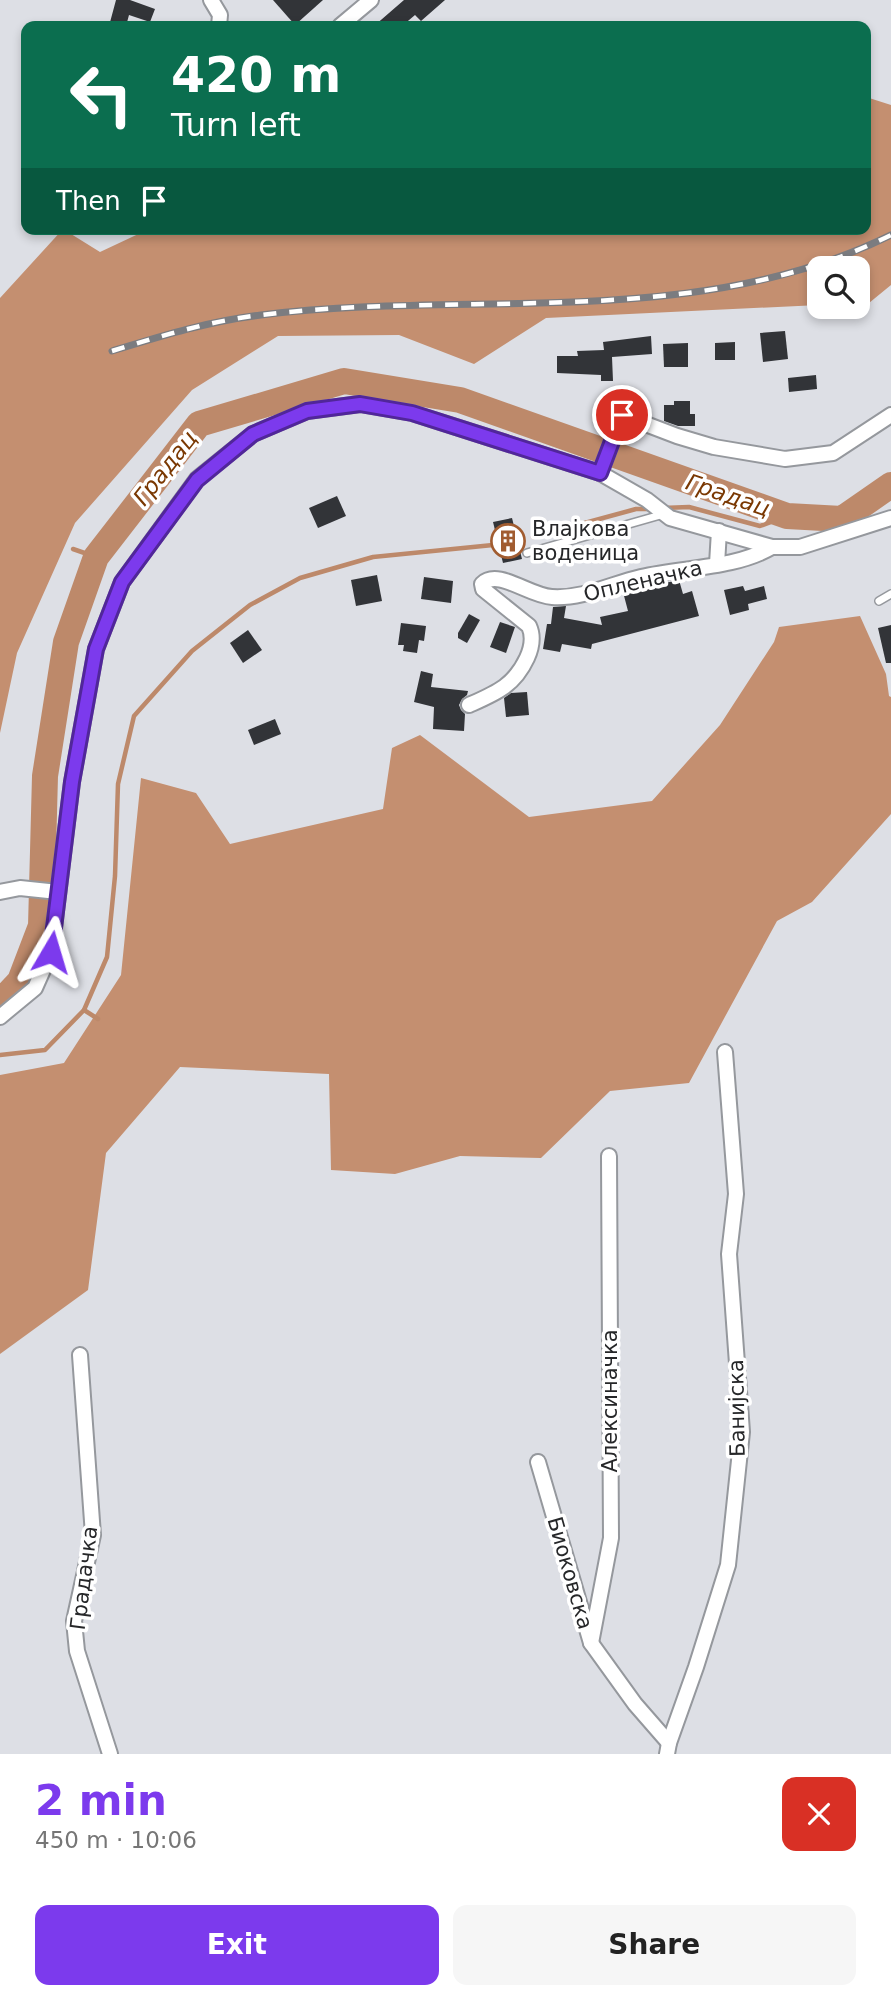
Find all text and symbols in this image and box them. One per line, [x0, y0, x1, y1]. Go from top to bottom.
text: 420 m [171, 47, 341, 104]
icon: left [56, 49, 147, 140]
text: Turn left [171, 106, 301, 144]
icon: arrive [135, 182, 173, 220]
text: Then [56, 186, 121, 216]
map controls [807, 256, 870, 319]
button: search [807, 256, 870, 319]
pin [592, 385, 652, 445]
icon: arrive [603, 396, 641, 434]
water label: Градац [128, 426, 202, 510]
water label: Градац [683, 469, 773, 521]
place label: Влајкова воденица [532, 517, 639, 565]
building icon: Влајкова воденица [489, 522, 527, 560]
street label: Опленачка [581, 556, 705, 606]
position arrow [14, 915, 88, 989]
street label: Алексиначка [598, 1329, 622, 1473]
street label: Банијска [724, 1359, 750, 1457]
street label: Биоковска [542, 1514, 598, 1632]
street label: Градачка [66, 1525, 102, 1631]
text: 2 min [35, 1776, 167, 1825]
button: close [782, 1777, 856, 1851]
text: 450 m · 10:06 [35, 1827, 197, 1853]
button: Exit [35, 1905, 439, 1985]
button: Share [453, 1905, 856, 1985]

